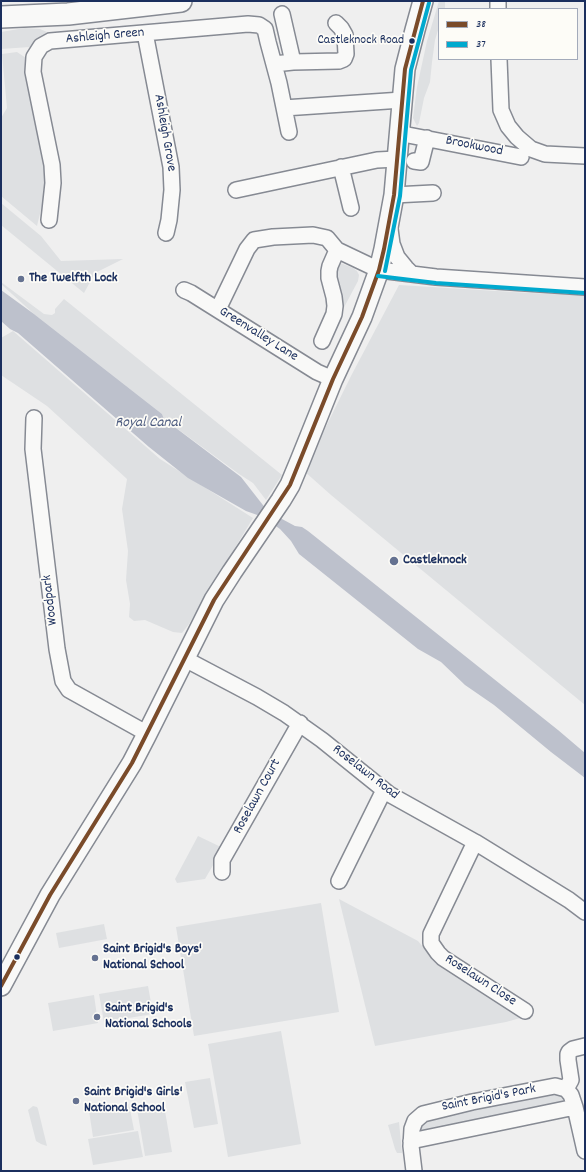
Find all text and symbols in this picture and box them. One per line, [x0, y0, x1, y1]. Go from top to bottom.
legend [438, 8, 578, 60]
text: 38 [476, 16, 486, 33]
street label: Ashleigh Green [65, 25, 145, 49]
place label: Castleknock Road [317, 33, 404, 49]
marker: Castleknock Road [407, 36, 417, 46]
text: 37 [476, 36, 486, 53]
street label: Ashleigh Grove [149, 93, 179, 173]
street label: Brookwood [444, 133, 504, 161]
place label: The Twelfth Lock [29, 271, 118, 287]
marker: The Twelfth Lock [16, 274, 26, 284]
street label: Greenvalley Lane [215, 304, 301, 366]
water label: Royal Canal [115, 415, 181, 433]
place label: Castleknock [403, 553, 467, 569]
marker: Castleknock [388, 555, 400, 567]
street label: Woodpark [40, 574, 62, 626]
street label: Roselawn Road [328, 742, 402, 804]
street label: Roselawn Court [230, 757, 286, 837]
place label: Saint Brigid's Boys' National School [103, 942, 202, 974]
unlabelled marker [12, 952, 22, 962]
street label: Roselawn Close [441, 952, 519, 1010]
marker: Saint Brigid's Boys' National School [90, 953, 100, 963]
place label: Saint Brigid's National Schools [105, 1001, 192, 1034]
marker: Saint Brigid's National Schools [92, 1012, 102, 1022]
street label: Saint Brigid's Park [441, 1082, 537, 1116]
place label: Saint Brigid's Girls' National School [84, 1085, 182, 1118]
marker: Saint Brigid's Girls' National School [71, 1096, 81, 1106]

